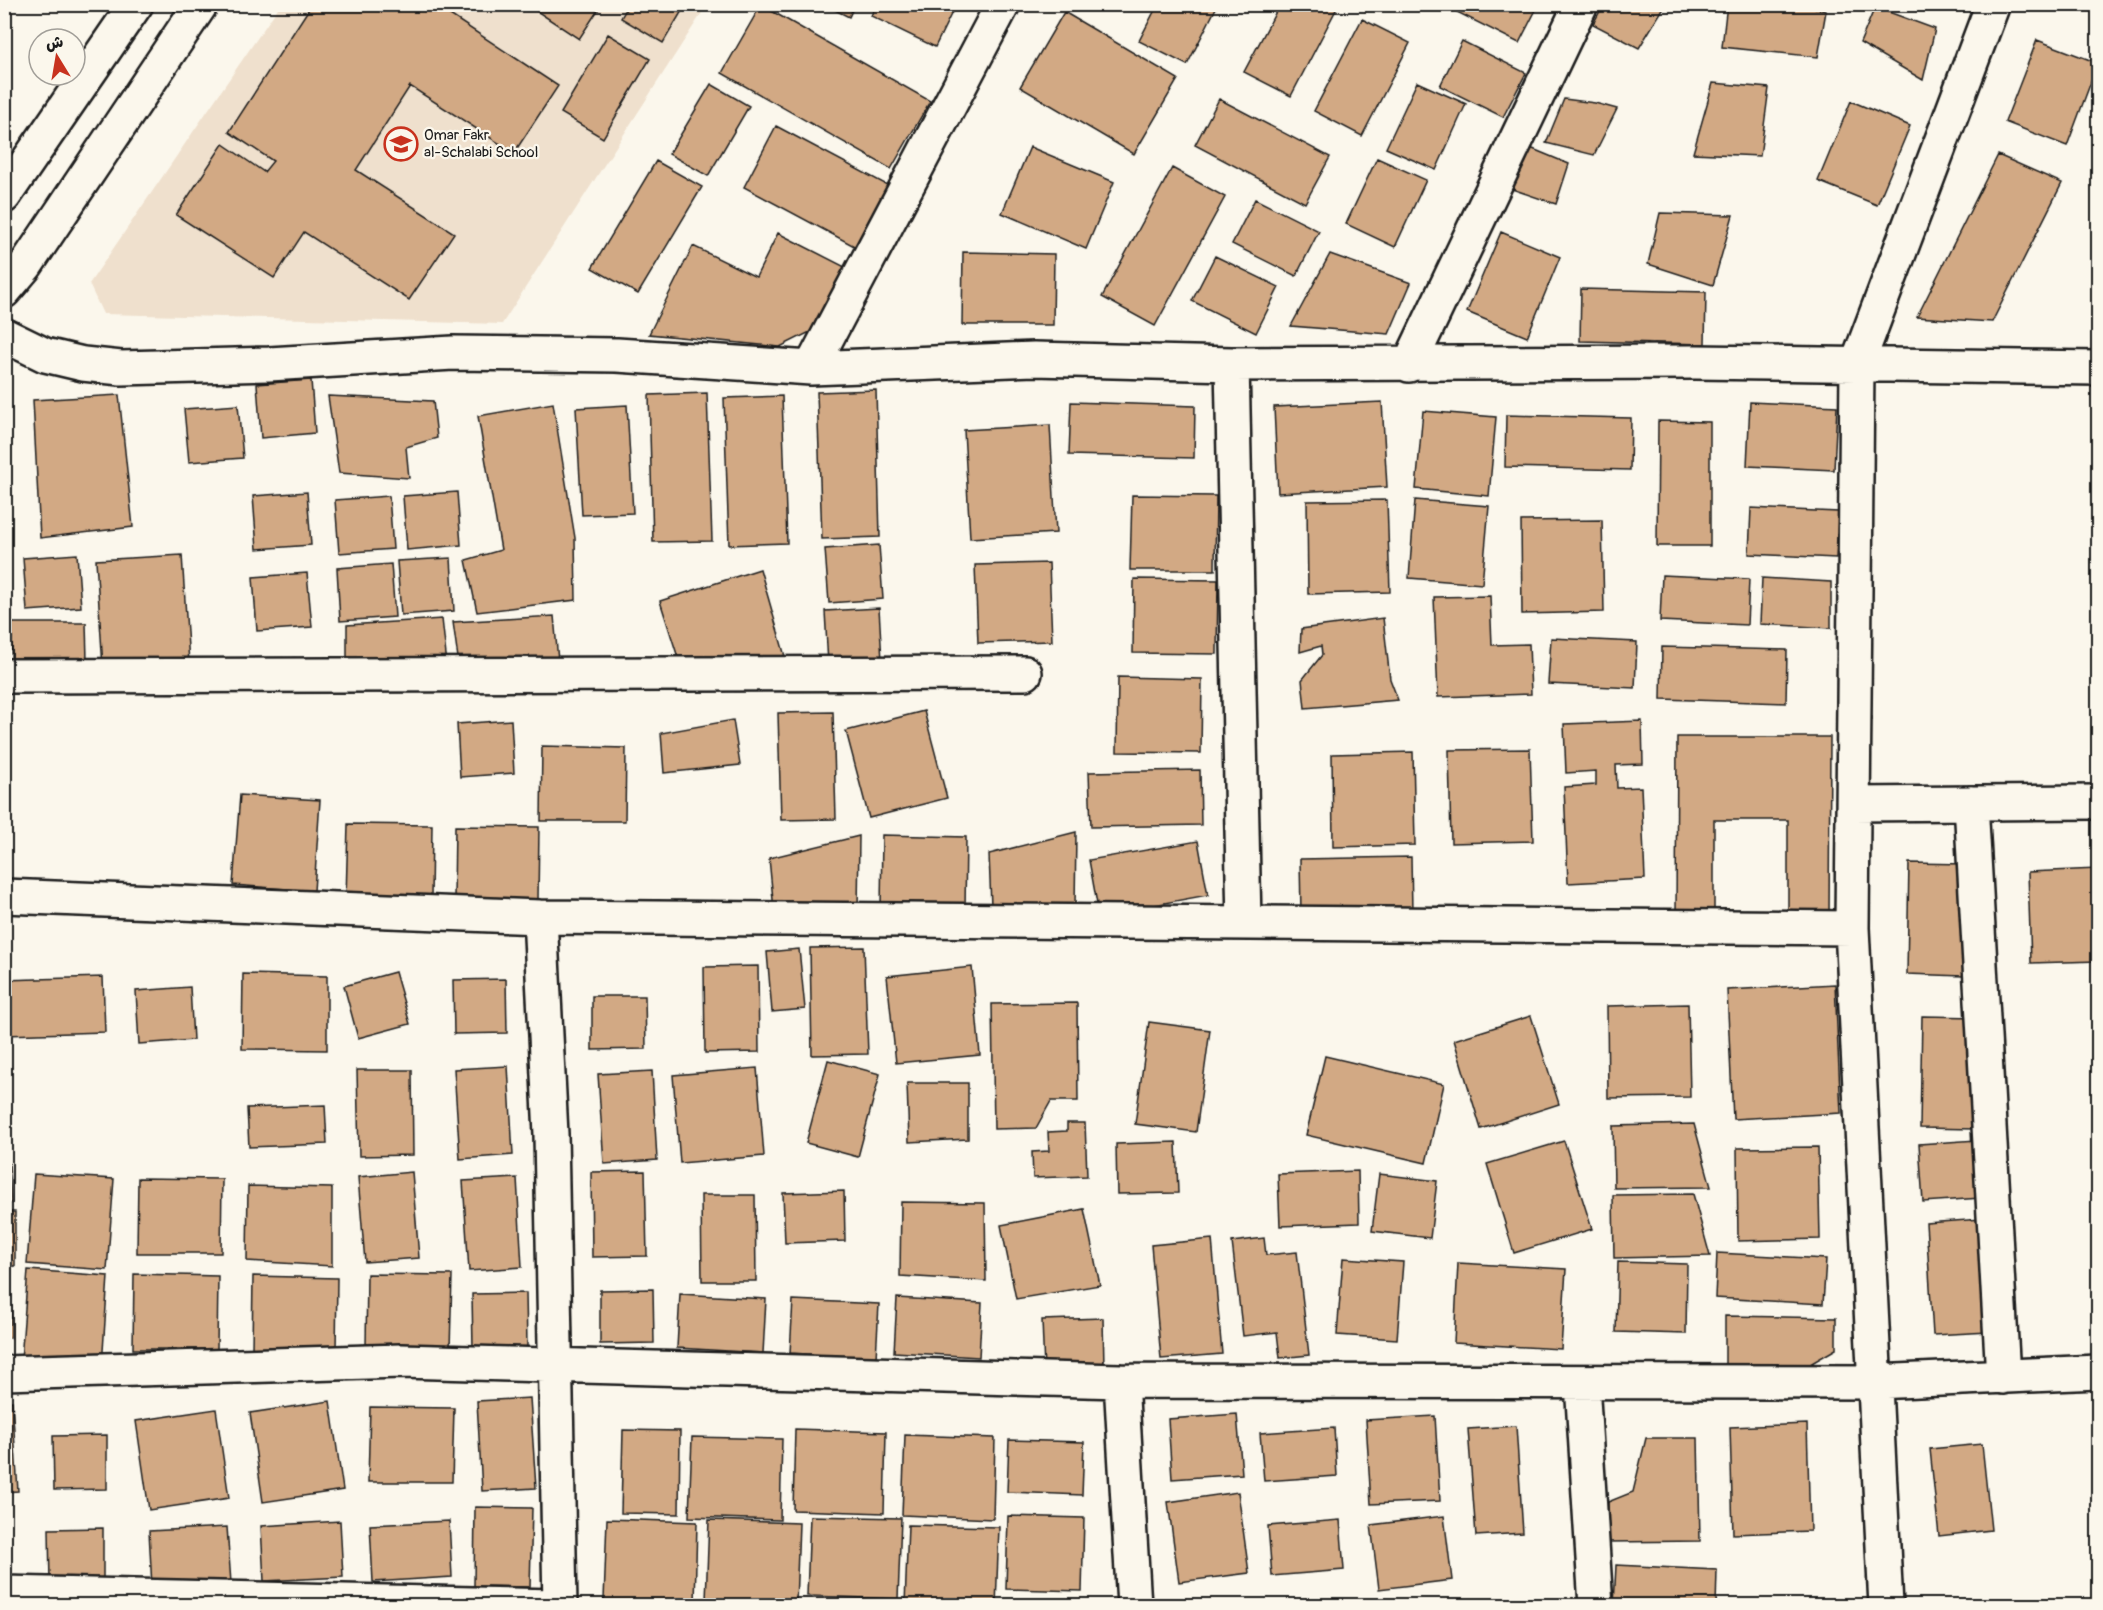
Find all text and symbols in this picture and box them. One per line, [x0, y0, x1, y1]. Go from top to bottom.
north arrow [27, 27, 87, 87]
text: ش [44, 32, 65, 55]
school or university icon: Omar Fakr al-Schalabi School [383, 126, 419, 162]
place label: Omar Fakr al-Schalabi School [424, 126, 538, 162]

